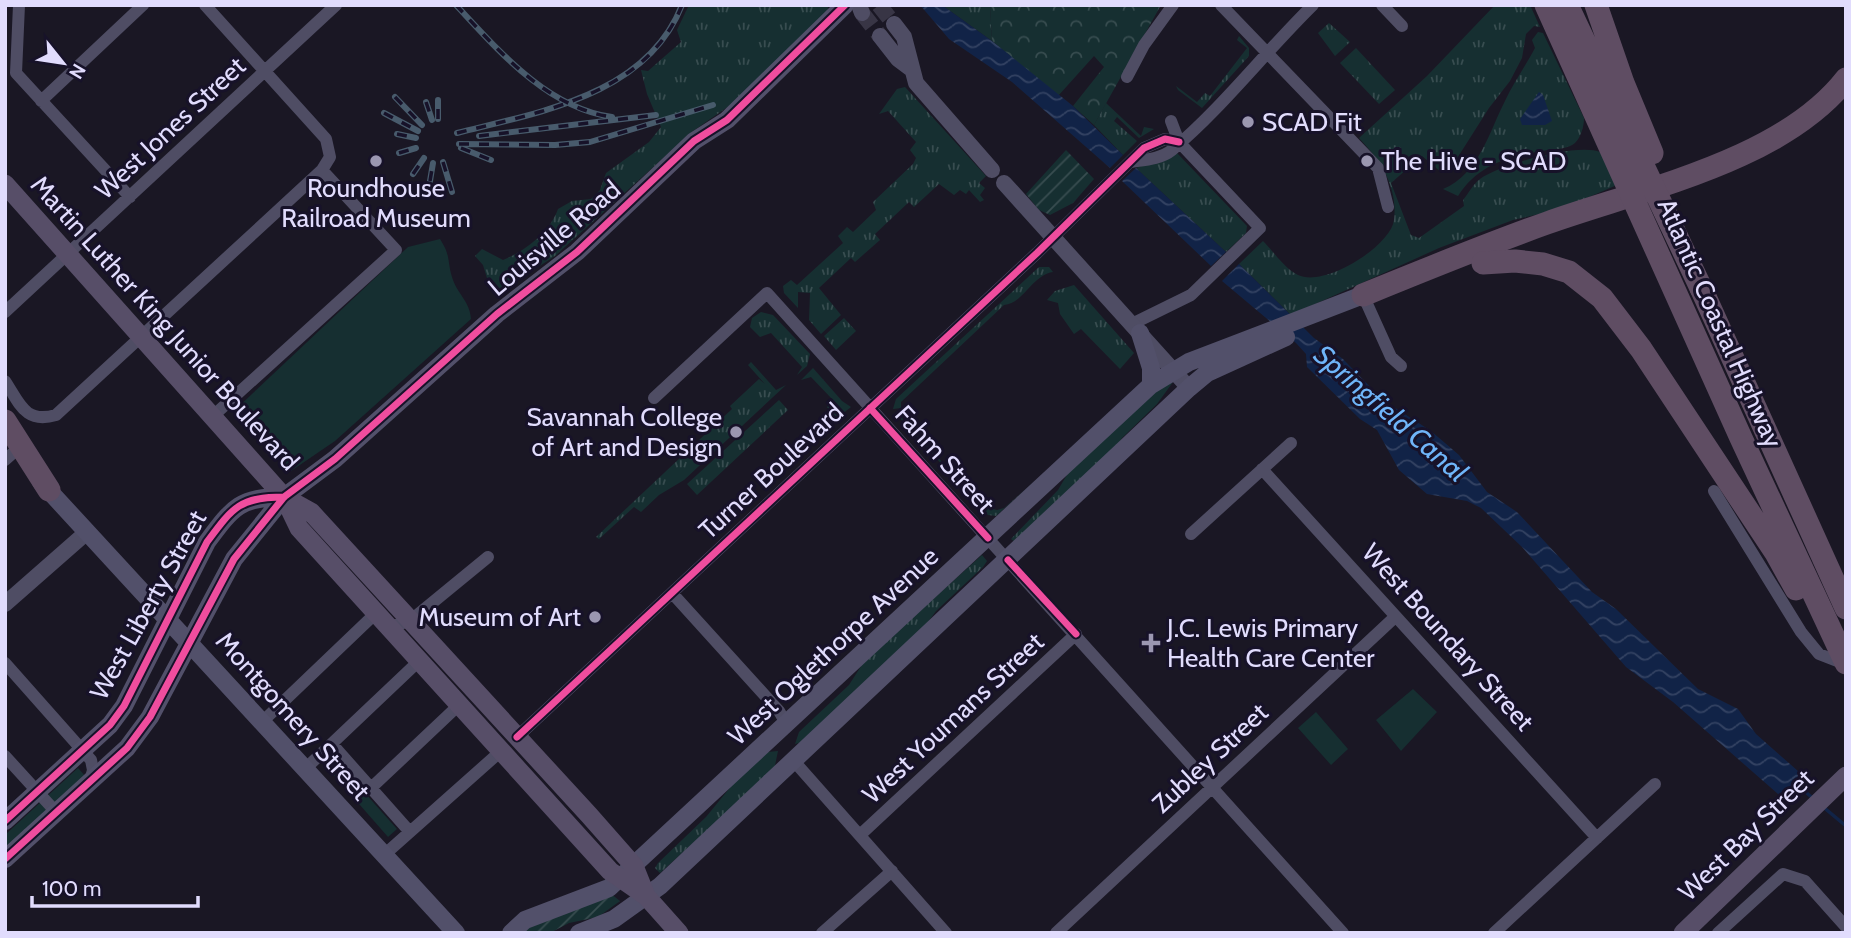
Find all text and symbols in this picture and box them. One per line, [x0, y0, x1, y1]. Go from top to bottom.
north arrow [28, 28, 98, 98]
street label: West Jones Street [88, 50, 252, 206]
text: N [64, 60, 91, 83]
place label: SCAD Fit [1262, 106, 1362, 138]
marker: SCAD Fit [1240, 114, 1256, 130]
place label: The Hive - SCAD [1381, 145, 1566, 177]
marker: Roundhouse Railroad Museum [368, 153, 384, 169]
marker: The Hive - SCAD [1359, 153, 1375, 169]
street label: Martin Luther King Junior Boulevard [24, 169, 306, 477]
place label: Roundhouse Railroad Museum [281, 172, 471, 234]
street label: Louisville Road [481, 173, 627, 303]
street label: Atlantic Coastal Highway [1651, 193, 1789, 453]
water label: Springfield Canal [1307, 337, 1475, 489]
street label: Turner Boulevard [692, 396, 850, 546]
street label: Fahm Street [888, 398, 1002, 520]
place label: Savannah College of Art and Design [527, 401, 722, 463]
marker: Savannah College of Art and Design [728, 424, 744, 440]
street label: West Liberty Street [83, 505, 213, 705]
street label: West Boundary Street [1355, 537, 1541, 737]
street label: West Oglethorpe Avenue [721, 540, 945, 752]
place label: Museum of Art [419, 601, 581, 633]
marker: Museum of Art [587, 609, 603, 625]
place label: J.C. Lewis Primary Health Care Center [1166, 612, 1375, 674]
street label: Montgomery Street [209, 625, 377, 807]
street label: West Youmans Street [856, 626, 1050, 810]
marker: J.C. Lewis Primary Health Care Center [1141, 633, 1161, 653]
street label: Zubley Street [1146, 696, 1275, 820]
street label: West Bay Street [1672, 762, 1820, 907]
scale bar [32, 864, 198, 908]
text: 100 m [42, 876, 101, 901]

